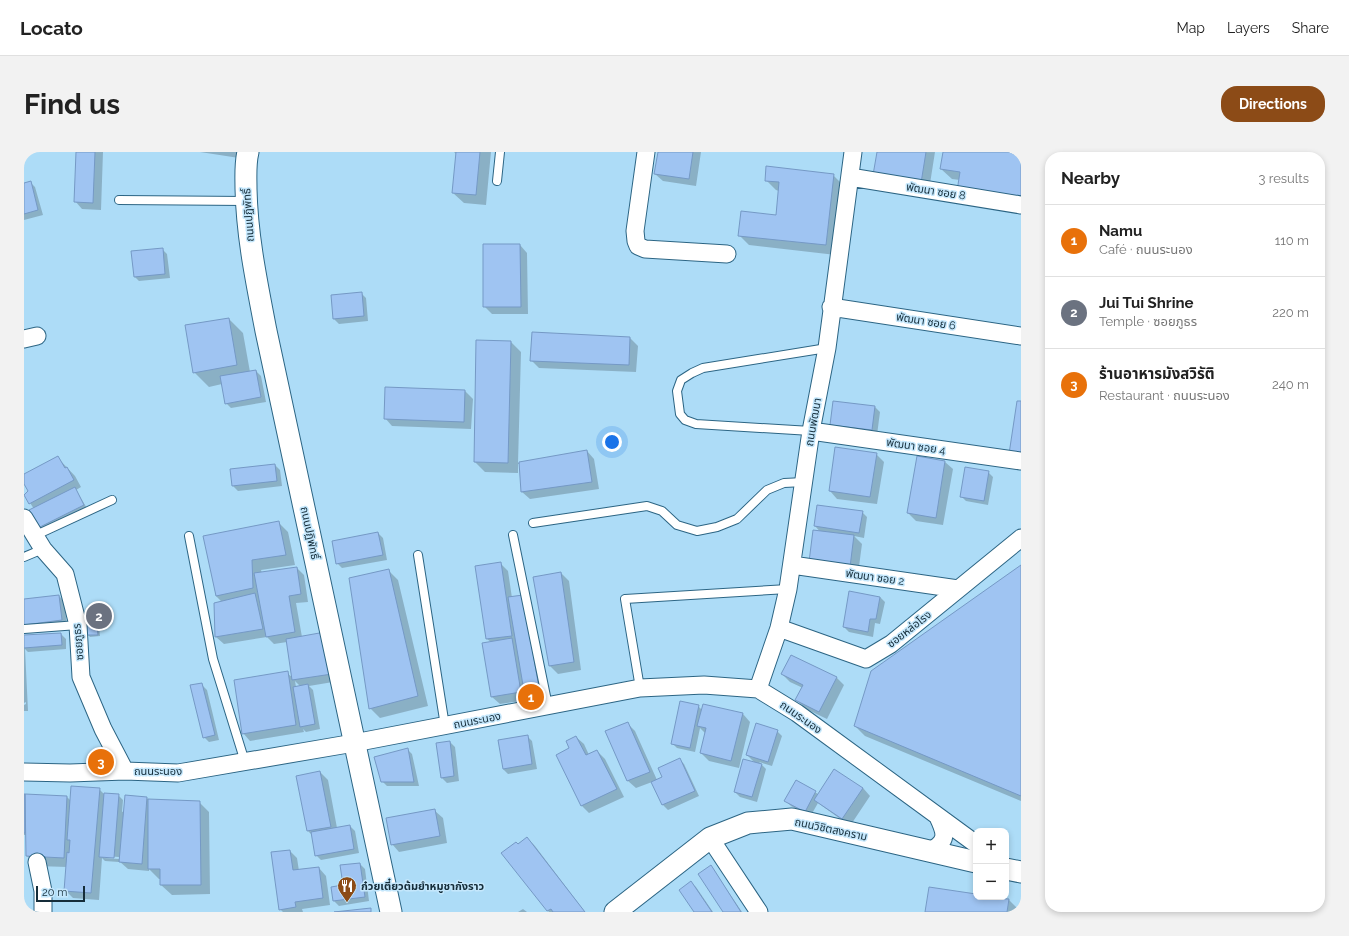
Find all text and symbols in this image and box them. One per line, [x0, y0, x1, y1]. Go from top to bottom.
text: Locato [20, 17, 83, 39]
text: Map [1177, 20, 1205, 36]
text: Layers [1227, 20, 1270, 36]
text: Share [1292, 20, 1329, 36]
button: Directions [1221, 86, 1325, 122]
text: Find us [24, 88, 120, 121]
text: Nearby [1061, 168, 1120, 188]
text: 3 results [1259, 171, 1309, 186]
street label: พัฒนา ซอย 8 [905, 180, 967, 203]
street label: ถนนปฏิพัทธิ์ [240, 188, 257, 242]
text: Namu [1099, 222, 1142, 240]
text: 1 [1071, 233, 1077, 248]
text: 110 m [1275, 233, 1309, 248]
text: Café · ถนนระนอง [1099, 242, 1193, 257]
text: Jui Tui Shrine [1099, 294, 1194, 312]
text: 2 [1070, 305, 1078, 320]
text: 220 m [1272, 305, 1309, 320]
street label: พัฒนา ซอย 6 [895, 310, 957, 333]
text: Temple · ซอยภูธร [1099, 314, 1197, 329]
text: ร้านอาหารมังสวิรัติ [1099, 365, 1215, 383]
text: 3 [1070, 377, 1078, 392]
text: 240 m [1272, 377, 1309, 392]
text: Restaurant · ถนนระนอง [1099, 388, 1230, 403]
street label: ถนนพัฒนา [803, 397, 824, 447]
your location [602, 432, 622, 452]
street label: พัฒนา ซอย 4 [886, 436, 946, 457]
street label: ถนนปฏิพัทธิ์ [298, 505, 322, 561]
street label: พัฒนา ซอย 2 [845, 567, 905, 588]
pin: 2 [86, 601, 112, 631]
street label: ซอยหล่อโรง [885, 608, 934, 651]
street label: ซอยภูธร [70, 623, 87, 661]
pin: 1 [518, 682, 544, 712]
street label: ถนนระนอง [777, 698, 824, 737]
street label: ถนนระนอง [452, 709, 502, 731]
pin: 3 [88, 747, 114, 777]
street label: ถนนระนอง [134, 765, 182, 778]
street label: ถนนวิชิตสงคราม [793, 815, 868, 844]
map controls [973, 828, 1009, 900]
button: + [973, 828, 1009, 864]
button: − [973, 864, 1009, 900]
restaurant icon: ก๋วยเตี๋ยวต้มยำหมูชากังราว [336, 875, 358, 903]
place label: ก๋วยเตี๋ยวต้มยำหมูชากังราว [361, 878, 485, 893]
scale bar [36, 884, 85, 903]
text: 20 m [42, 886, 67, 899]

